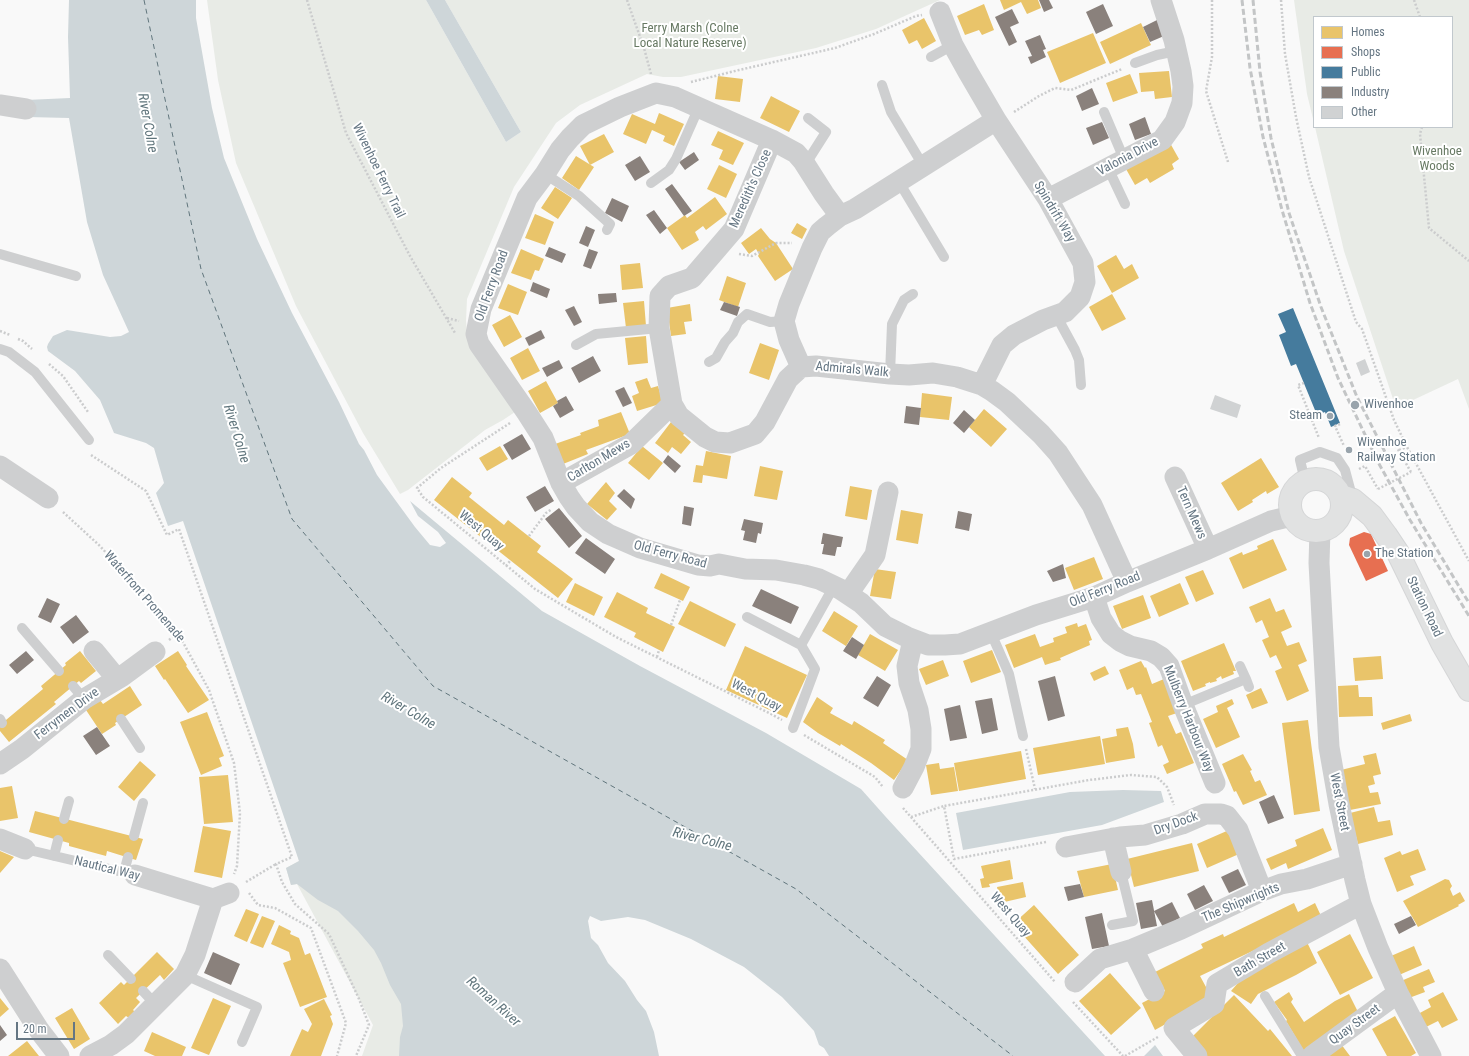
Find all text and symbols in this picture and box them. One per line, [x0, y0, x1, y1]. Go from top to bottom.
legend [1313, 16, 1453, 128]
park label: Ferry Marsh (Colne Local Nature Reserve) [633, 21, 747, 52]
text: Homes [1351, 25, 1385, 39]
text: Shops [1351, 45, 1380, 59]
text: Public [1351, 65, 1380, 79]
text: Industry [1351, 85, 1389, 99]
water label: River Colne [133, 92, 161, 154]
text: Other [1351, 105, 1377, 119]
street label: Wivenhoe Ferry Trail [348, 121, 408, 221]
street label: Valonia Drive [1095, 134, 1161, 180]
park label: Wivenhoe Woods [1412, 144, 1462, 175]
street label: Meredith's Close [727, 147, 775, 231]
street label: Spindrift Way [1030, 179, 1078, 245]
street label: Old Ferry Road [472, 248, 512, 324]
street label: Admirals Walk [815, 359, 889, 381]
place label: Wivenhoe [1364, 397, 1414, 413]
marker: Wivenhoe [1349, 399, 1361, 411]
water label: River Colne [219, 403, 253, 465]
place label: Steam [1289, 408, 1322, 424]
marker: Steam [1325, 411, 1335, 421]
place label: Wivenhoe Railway Station [1357, 435, 1436, 466]
street label: Carlton Mews [565, 436, 633, 486]
marker: Wivenhoe Railway Station [1344, 445, 1354, 455]
street label: Tern Mews [1173, 484, 1209, 542]
street label: West Quay [455, 508, 507, 554]
street label: Old Ferry Road [632, 538, 708, 572]
place label: The Station [1375, 546, 1434, 562]
street label: Waterfront Promenade [100, 548, 188, 646]
marker: The Station [1362, 549, 1372, 559]
street label: Old Ferry Road [1067, 569, 1143, 611]
street label: Station Road [1403, 574, 1445, 640]
street label: Mulberry Harbour Way [1159, 663, 1217, 775]
street label: West Quay [728, 676, 784, 716]
street label: Ferrymen Drive [32, 685, 102, 743]
water label: River Colne [378, 689, 438, 733]
street label: West Street [1326, 772, 1352, 832]
street label: Dry Dock [1152, 809, 1200, 839]
water label: River Colne [671, 825, 733, 855]
street label: Nautical Way [73, 853, 141, 885]
street label: The Shipwrights [1200, 880, 1282, 926]
street label: West Quay [986, 889, 1034, 941]
street label: Bath Street [1231, 939, 1289, 981]
water label: Roman River [462, 973, 524, 1031]
street label: Quay Street [1327, 1001, 1383, 1049]
scale bar [18, 1014, 77, 1040]
text: 20 m [23, 1022, 47, 1036]

